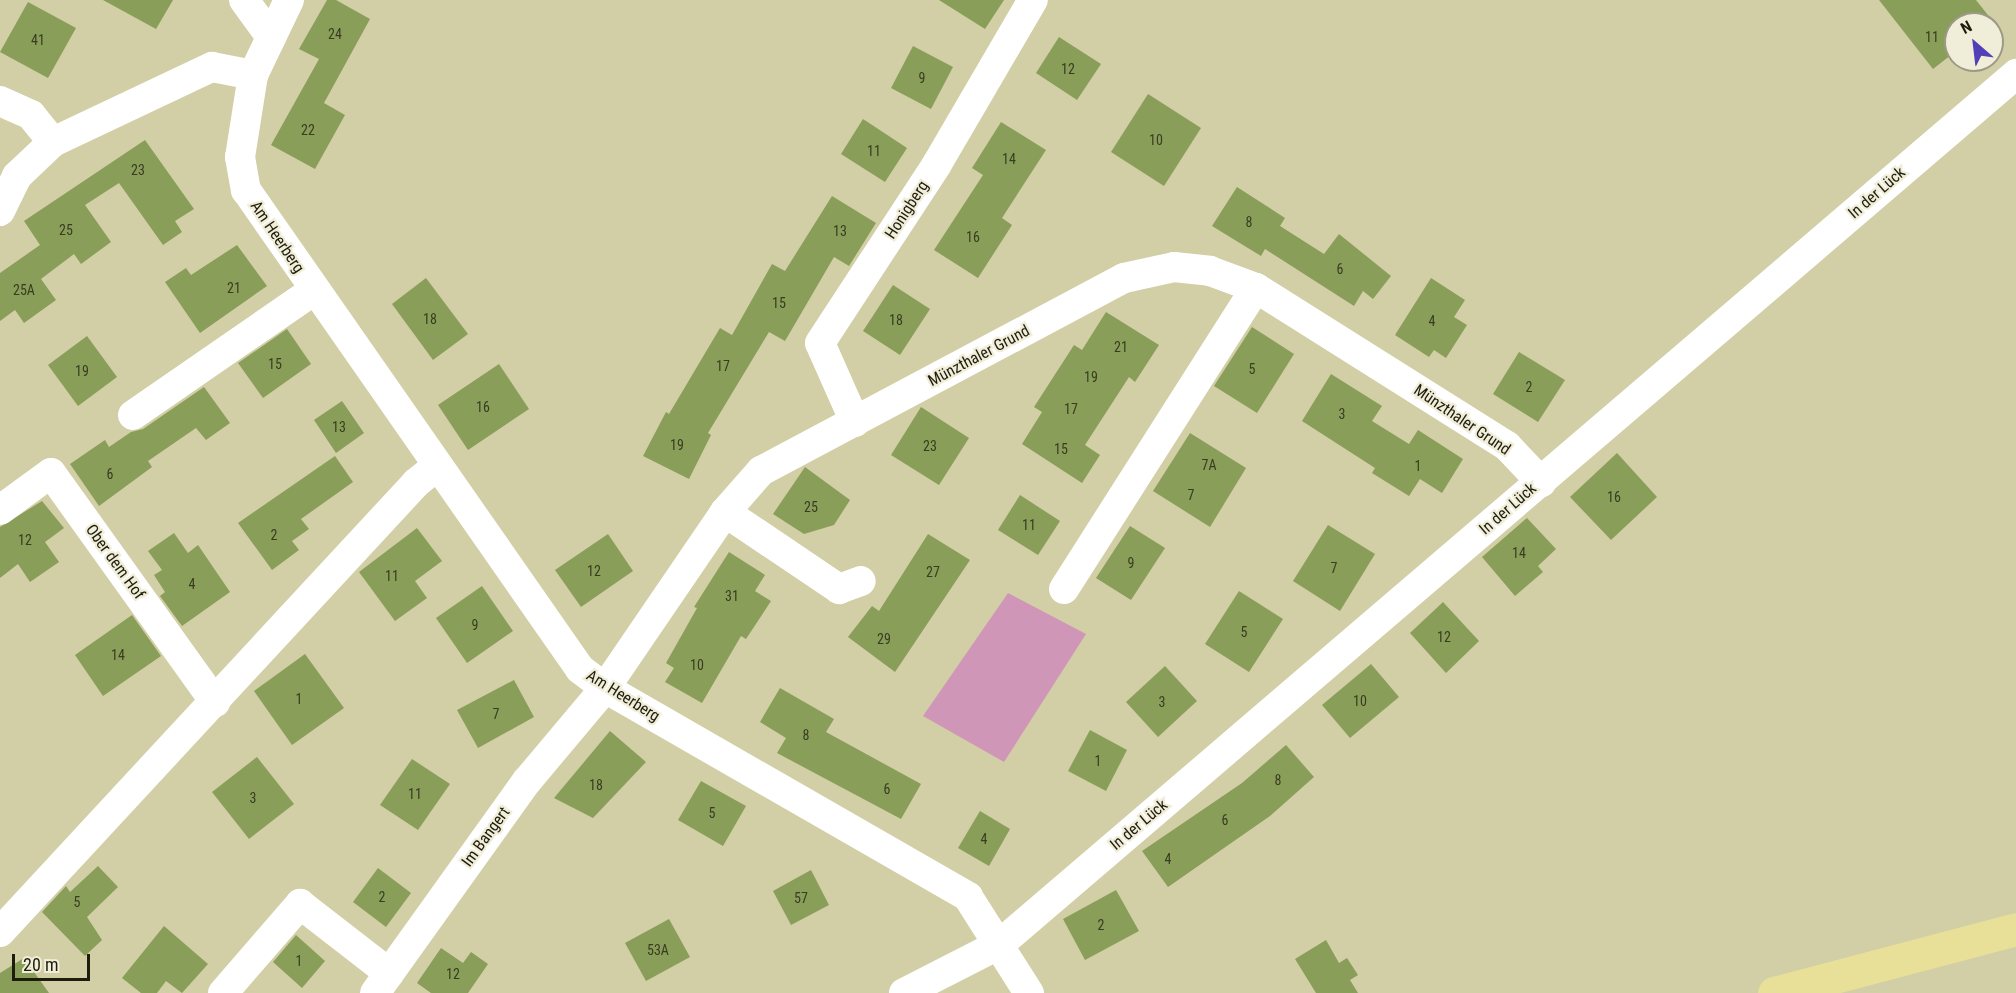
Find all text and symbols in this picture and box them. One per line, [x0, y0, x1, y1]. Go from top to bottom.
north arrow [1944, 12, 2004, 72]
text: N [1957, 17, 1975, 38]
house number: 24 [328, 26, 342, 42]
house number: 11 [1925, 29, 1939, 45]
house number: 41 [31, 32, 45, 48]
house number: 12 [1061, 61, 1075, 77]
house number: 9 [919, 70, 925, 86]
house number: 22 [301, 122, 315, 138]
house number: 10 [1149, 132, 1163, 148]
house number: 11 [867, 143, 881, 159]
house number: 14 [1002, 151, 1016, 167]
house number: 23 [131, 162, 145, 178]
street label: In der Lück [1845, 163, 1909, 223]
street label: Honigberg [881, 177, 933, 243]
street label: Am Heerberg [246, 197, 308, 277]
house number: 8 [1246, 214, 1252, 230]
house number: 25 [59, 222, 73, 238]
house number: 13 [833, 223, 847, 239]
house number: 16 [966, 229, 980, 245]
house number: 6 [1337, 261, 1343, 277]
house number: 21 [227, 280, 241, 296]
house number: 25A [13, 282, 35, 298]
house number: 15 [772, 295, 786, 311]
house number: 18 [423, 311, 437, 327]
house number: 18 [889, 312, 903, 328]
house number: 4 [1429, 313, 1435, 329]
street label: Münzthaler Grund [925, 321, 1033, 391]
house number: 21 [1114, 339, 1128, 355]
house number: 15 [268, 356, 282, 372]
house number: 17 [716, 358, 730, 374]
house number: 5 [1249, 361, 1255, 377]
house number: 19 [75, 363, 89, 379]
house number: 19 [1084, 369, 1098, 385]
house number: 2 [1526, 379, 1532, 395]
street label: Münzthaler Grund [1410, 381, 1514, 459]
house number: 16 [476, 399, 490, 415]
house number: 17 [1064, 401, 1078, 417]
house number: 3 [1339, 406, 1345, 422]
house number: 13 [332, 419, 346, 435]
house number: 19 [670, 437, 684, 453]
house number: 23 [923, 438, 937, 454]
house number: 15 [1054, 441, 1068, 457]
house number: 7A [1202, 457, 1216, 473]
house number: 1 [1415, 458, 1421, 474]
house number: 6 [107, 466, 113, 482]
street label: In der Lück [1476, 479, 1540, 539]
house number: 7 [1188, 487, 1194, 503]
house number: 16 [1607, 489, 1621, 505]
house number: 25 [804, 499, 818, 515]
house number: 11 [1022, 517, 1036, 533]
street label: Ober dem Hof [81, 521, 149, 603]
house number: 2 [271, 527, 277, 543]
house number: 12 [18, 532, 32, 548]
house number: 14 [1512, 545, 1526, 561]
house number: 9 [1128, 555, 1134, 571]
house number: 7 [1331, 560, 1337, 576]
house number: 12 [587, 563, 601, 579]
house number: 27 [926, 564, 940, 580]
house number: 11 [385, 568, 399, 584]
house number: 4 [189, 576, 195, 592]
house number: 31 [725, 588, 739, 604]
house number: 9 [472, 617, 478, 633]
house number: 5 [1241, 624, 1247, 640]
house number: 12 [1437, 629, 1451, 645]
house number: 29 [877, 631, 891, 647]
house number: 14 [111, 647, 125, 663]
house number: 10 [690, 657, 704, 673]
street label: Am Heerberg [583, 666, 663, 726]
house number: 1 [296, 691, 302, 707]
house number: 10 [1353, 693, 1367, 709]
house number: 3 [1159, 694, 1165, 710]
house number: 7 [493, 706, 499, 722]
house number: 8 [803, 727, 809, 743]
house number: 1 [1095, 753, 1101, 769]
house number: 8 [1275, 772, 1281, 788]
house number: 18 [589, 777, 603, 793]
house number: 6 [884, 781, 890, 797]
house number: 11 [408, 786, 422, 802]
house number: 3 [250, 790, 256, 806]
street label: In der Lück [1106, 795, 1172, 855]
street label: Im Bangert [458, 803, 514, 871]
house number: 5 [709, 805, 715, 821]
house number: 6 [1222, 812, 1228, 828]
house number: 4 [981, 831, 987, 847]
house number: 4 [1165, 851, 1171, 867]
house number: 2 [379, 889, 385, 905]
house number: 57 [794, 890, 808, 906]
house number: 5 [74, 894, 80, 910]
house number: 2 [1098, 917, 1104, 933]
scale bar [15, 942, 93, 980]
house number: 53A [647, 942, 669, 958]
house number: 1 [296, 953, 302, 969]
text: 20 m [23, 954, 58, 975]
house number: 12 [446, 966, 460, 982]

